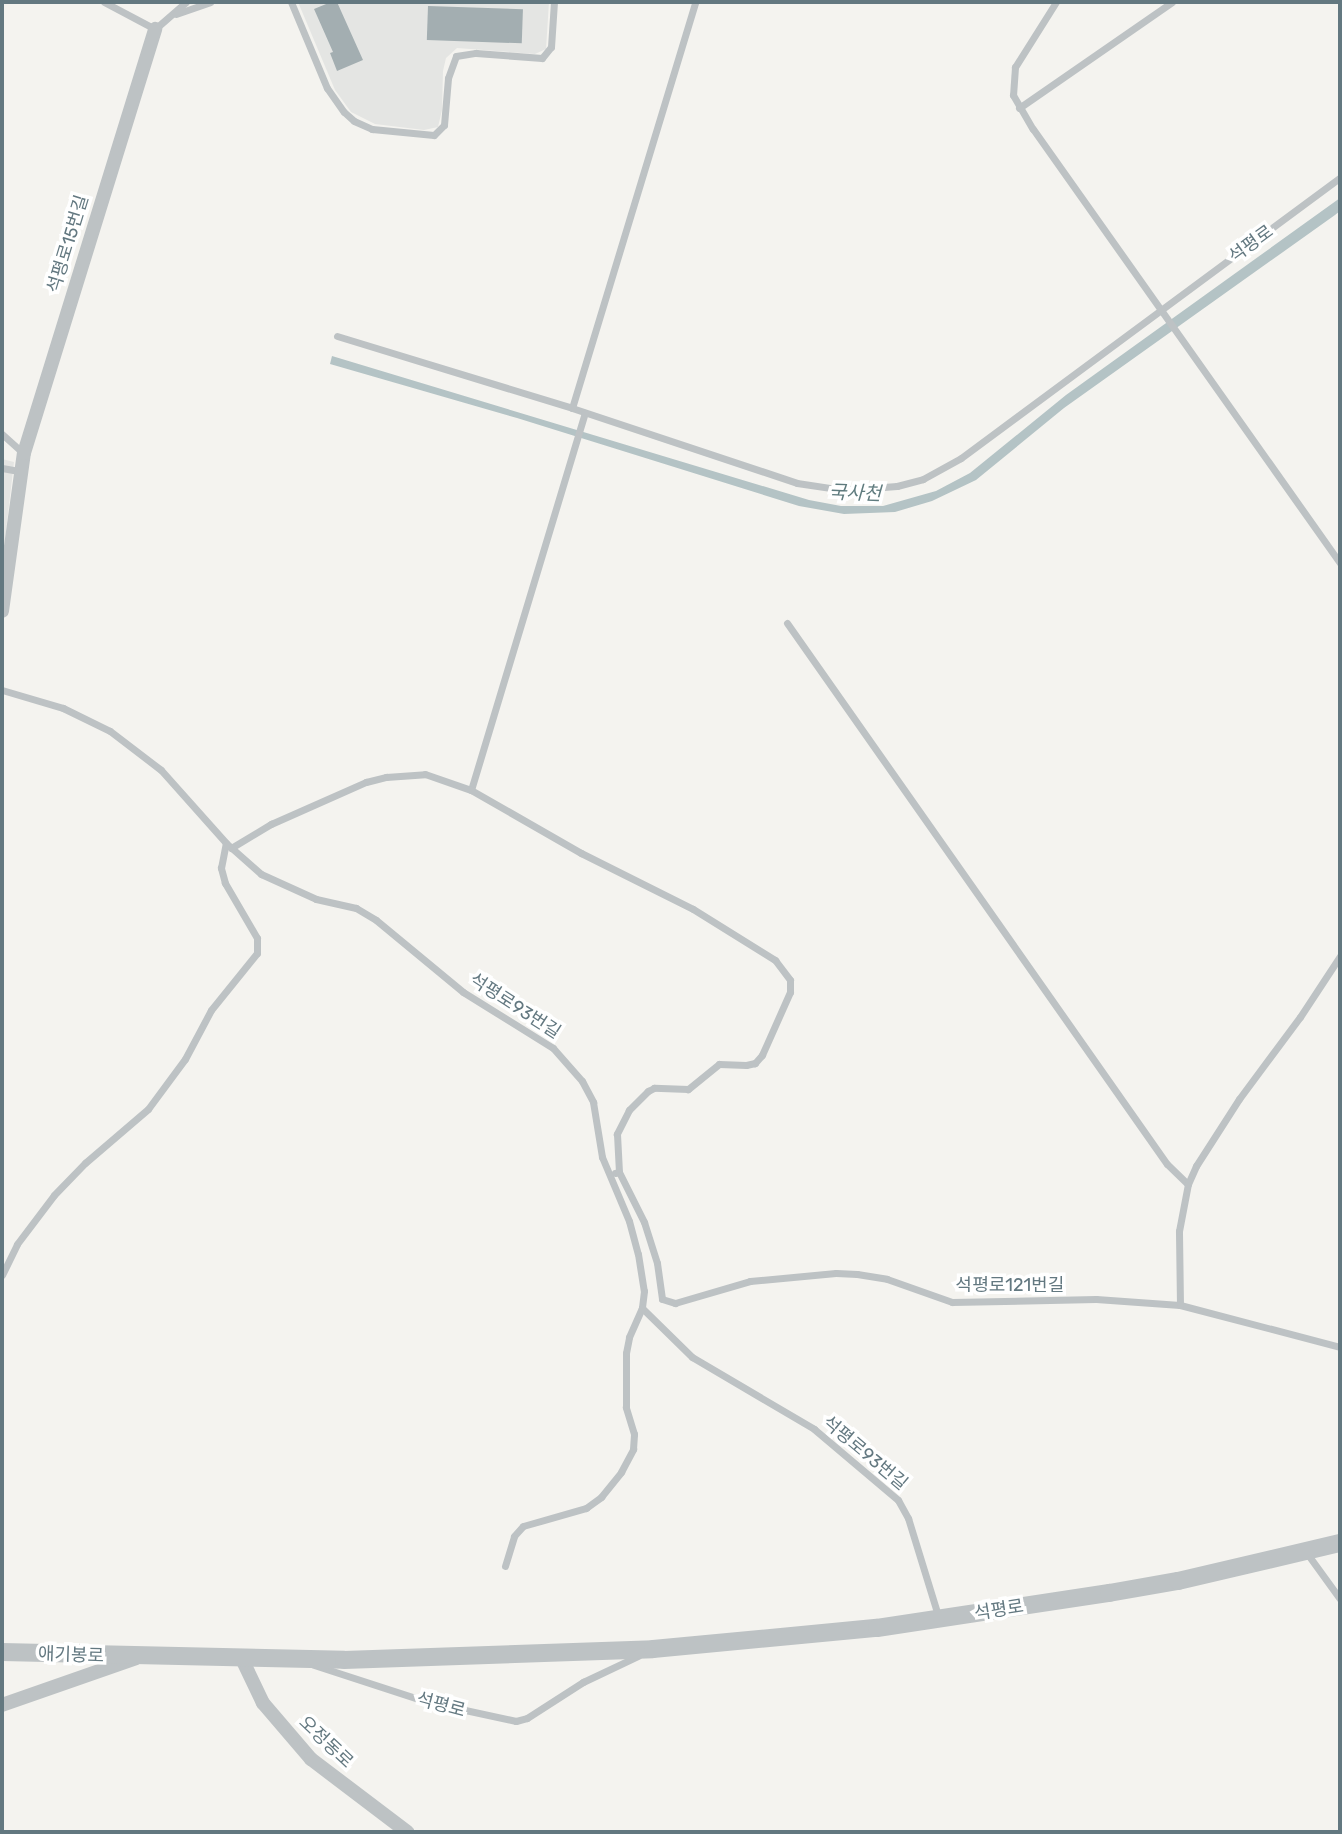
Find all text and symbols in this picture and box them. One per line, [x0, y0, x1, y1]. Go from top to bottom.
street label: 석평로15번길 [43, 192, 93, 296]
street label: 석평로 [1225, 221, 1277, 267]
water label: 국사천 [828, 481, 882, 505]
street label: 석평로93번길 [466, 969, 564, 1043]
street label: 석평로121번길 [956, 1274, 1064, 1296]
street label: 석평로93번길 [818, 1411, 912, 1495]
street label: 석평로 [973, 1595, 1025, 1625]
street label: 애기봉로 [38, 1643, 104, 1667]
street label: 석평로 [414, 1688, 468, 1722]
street label: 오정동로 [294, 1712, 358, 1772]

